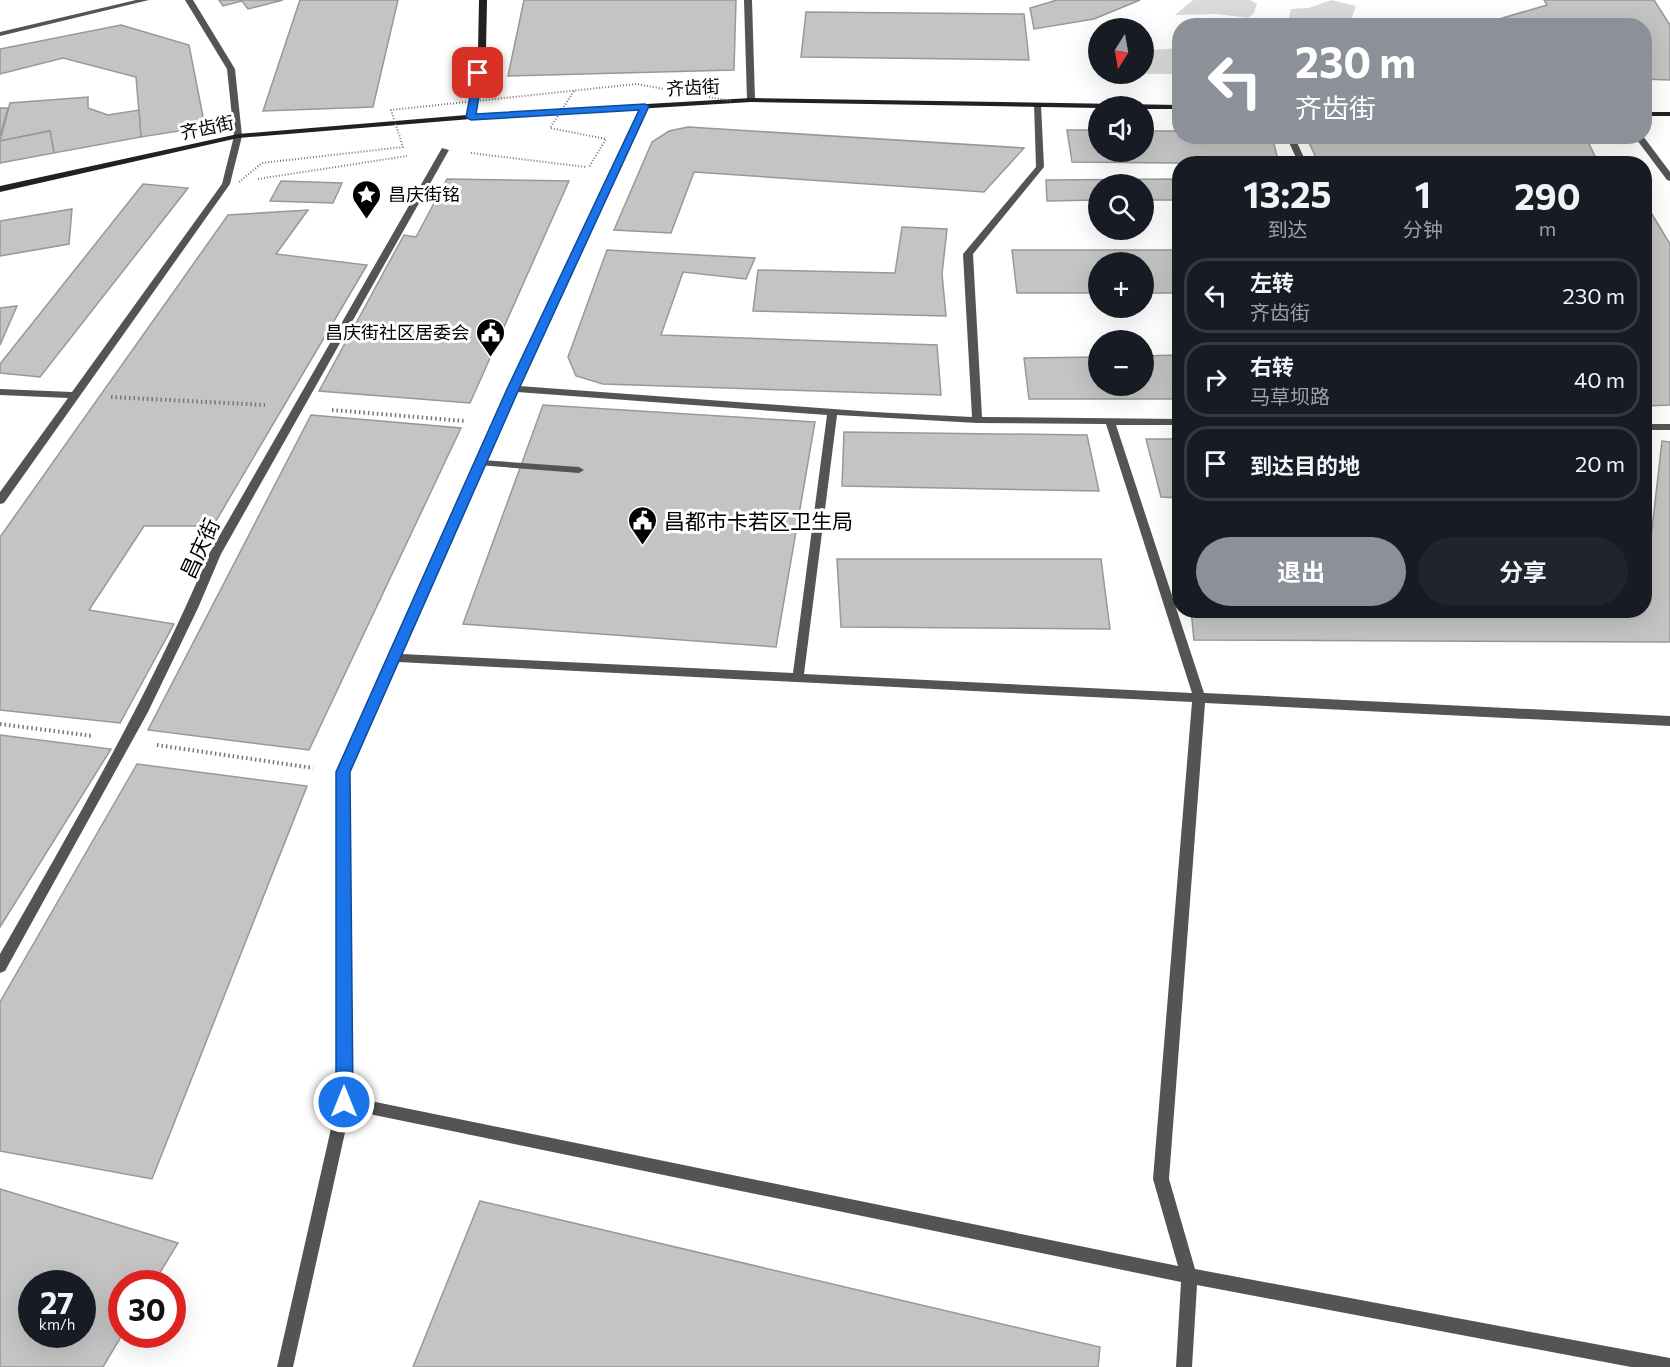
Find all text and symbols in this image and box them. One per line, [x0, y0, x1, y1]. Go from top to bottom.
north arrow [1088, 18, 1154, 84]
map controls [1088, 18, 1154, 396]
text: 230 m [1295, 35, 1416, 87]
icon: left [1196, 42, 1274, 120]
pin [452, 47, 503, 98]
icon: arrive [461, 56, 494, 89]
street label: 齐齿街 [665, 75, 721, 99]
text: 齐齿街 [1295, 91, 1376, 124]
button: sound [1088, 96, 1154, 162]
street label: 齐齿街 [178, 111, 236, 143]
text: 13:25 [1243, 171, 1332, 215]
text: 1 [1415, 171, 1431, 215]
text: 290 [1514, 173, 1581, 217]
button: search [1088, 174, 1154, 240]
place icon: 昌庆街铭 [351, 178, 383, 220]
place label: 昌庆街铭 [388, 183, 460, 205]
text: m [1539, 216, 1556, 240]
text: 到达 [1267, 217, 1307, 241]
text: 分钟 [1403, 217, 1443, 241]
button: + [1088, 252, 1154, 318]
text: 左转 [1250, 269, 1294, 296]
icon: left [1199, 279, 1232, 312]
text: 230 m [1562, 282, 1625, 309]
text: 齐齿街 [1250, 300, 1310, 324]
public building icon: 昌庆街社区居委会 [474, 316, 506, 358]
place label: 昌庆街社区居委会 [325, 321, 469, 343]
button: − [1088, 330, 1154, 396]
text: 右转 [1250, 353, 1294, 380]
icon: right [1199, 363, 1232, 396]
text: 40 m [1574, 366, 1625, 393]
text: 马草坝路 [1250, 384, 1330, 408]
icon: arrive [1199, 447, 1232, 480]
text: 20 m [1575, 450, 1625, 477]
text: 到达目的地 [1250, 452, 1360, 479]
public building icon: 昌都市卡若区卫生局 [627, 504, 659, 546]
place label: 昌都市卡若区卫生局 [664, 508, 853, 533]
street label: 昌庆街 [174, 514, 224, 582]
button: 退出 [1196, 537, 1406, 606]
button: 分享 [1418, 537, 1628, 606]
position arrow [312, 1070, 376, 1134]
speed limit sign: 30 [108, 1270, 186, 1348]
text: 27 [40, 1283, 74, 1320]
text: km/h [39, 1315, 75, 1333]

